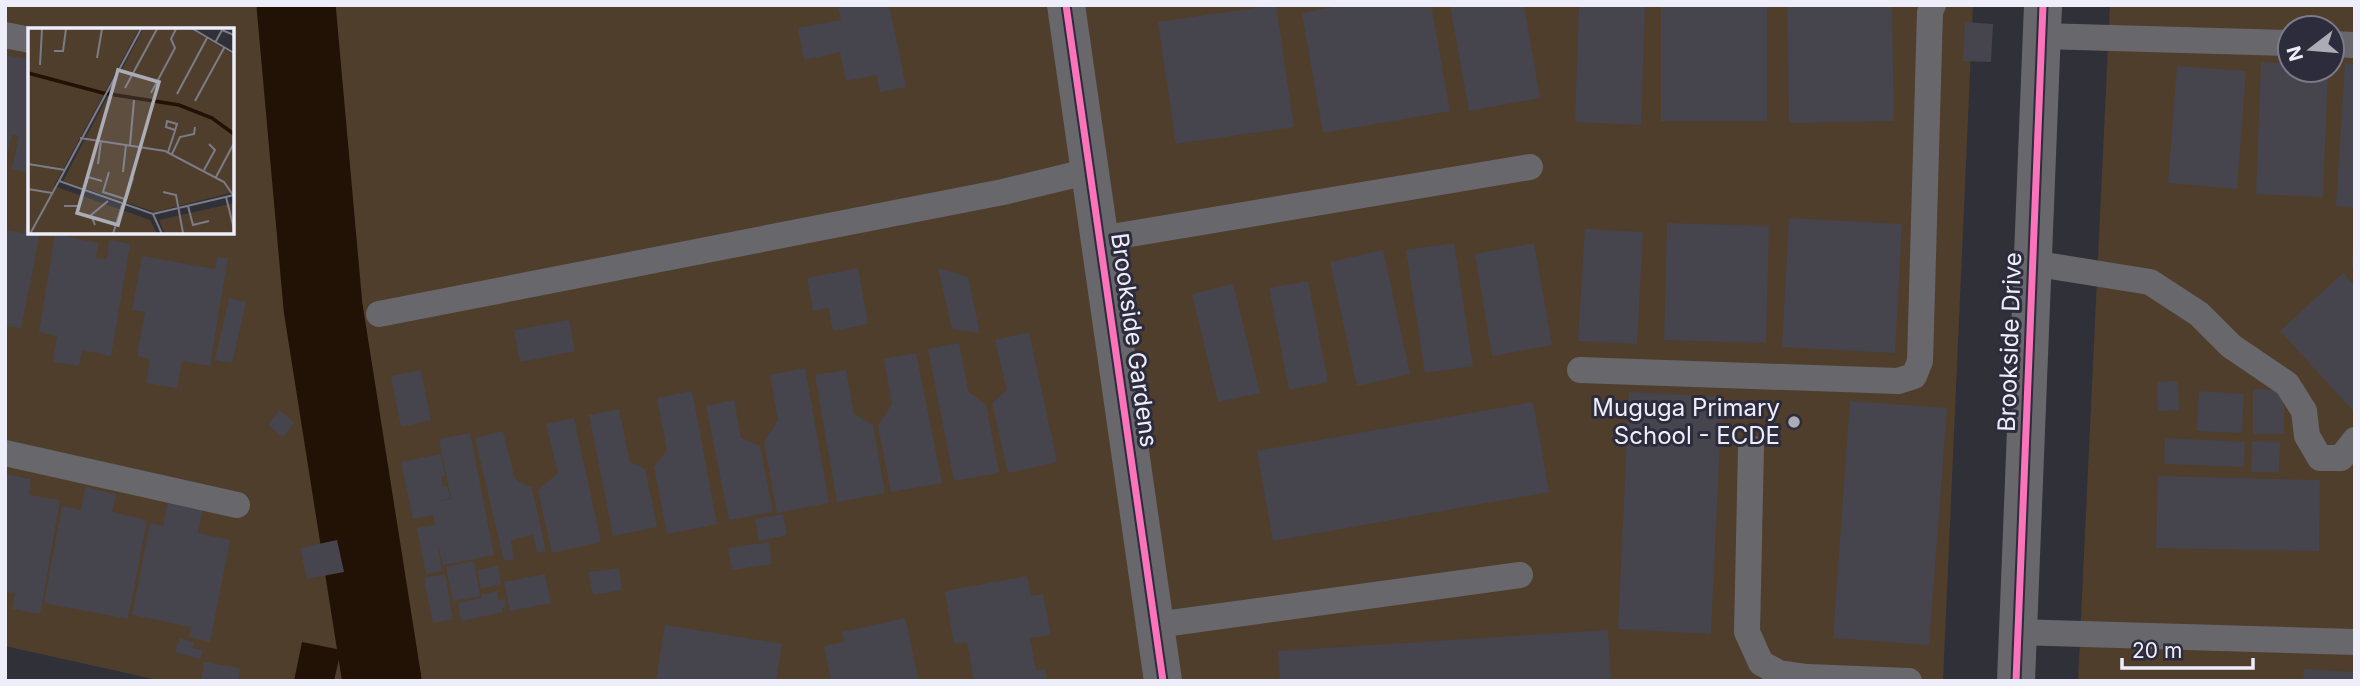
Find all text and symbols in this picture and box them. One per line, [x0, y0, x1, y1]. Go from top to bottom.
north arrow [2276, 14, 2346, 84]
inset map [28, 28, 234, 234]
text: N [2282, 43, 2308, 64]
street label: Brookside Gardens [1105, 231, 1164, 449]
street label: Brookside Drive [1992, 252, 2027, 432]
place label: Muguga Primary School - ECDE [1592, 393, 1780, 450]
marker: Muguga Primary School - ECDE [1786, 414, 1802, 430]
scale bar [2122, 626, 2253, 670]
text: 20 m [2132, 638, 2182, 663]

